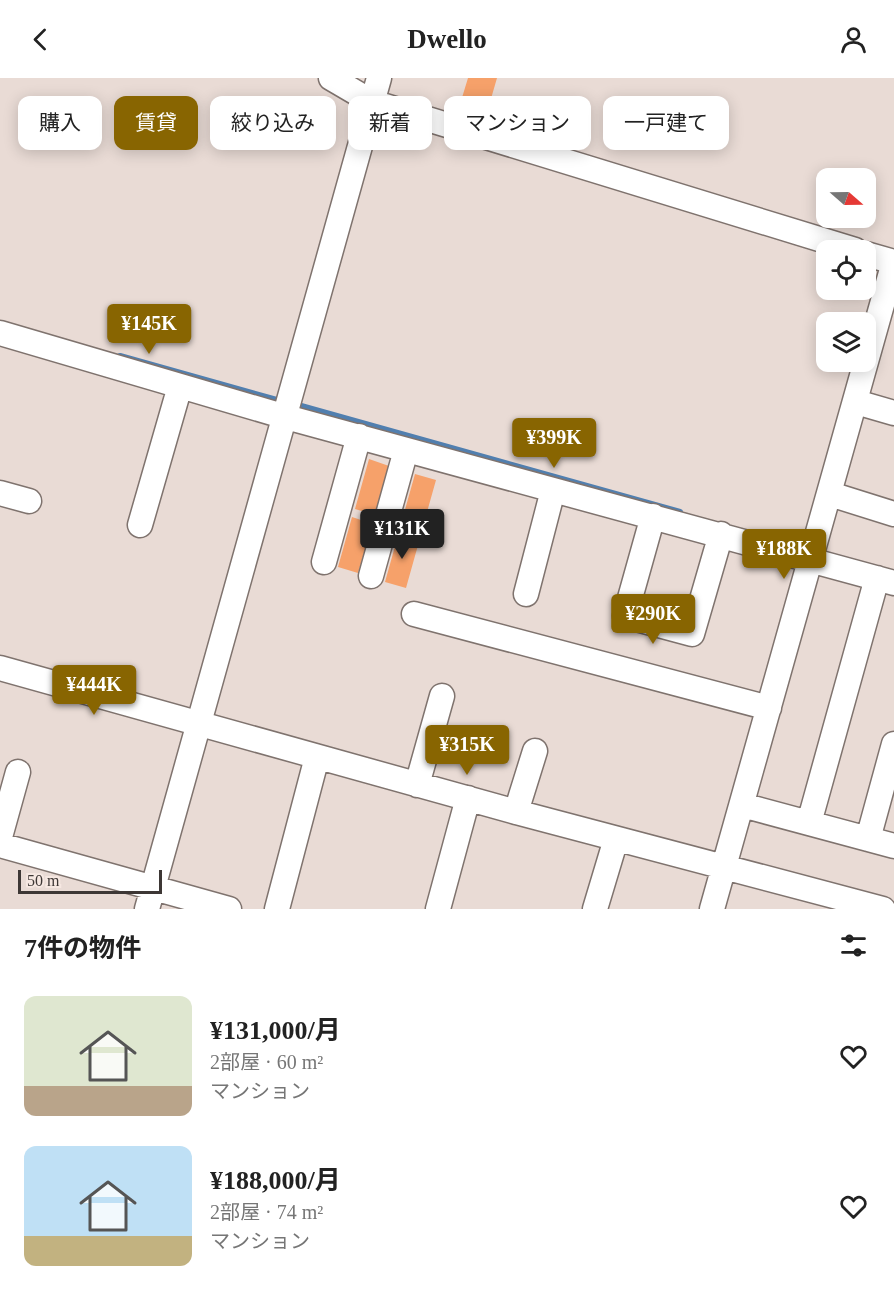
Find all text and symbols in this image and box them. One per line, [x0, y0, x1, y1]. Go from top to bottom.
icon: back [24, 23, 57, 56]
icon: person [837, 23, 870, 56]
text: Dwello [407, 24, 487, 54]
chip: 購入 [18, 96, 102, 150]
chip: 賃貸 [114, 96, 198, 150]
chip: 絞り込み [210, 96, 336, 150]
chip: 新着 [348, 96, 432, 150]
chip: マンション [444, 96, 591, 150]
chip: 一戸建て [603, 96, 729, 150]
north arrow [816, 168, 876, 228]
map controls [816, 168, 876, 372]
button: locate [816, 240, 876, 300]
pin: ¥145K [107, 304, 191, 355]
text: ¥145K [121, 312, 177, 334]
button: layers [816, 312, 876, 372]
pin: ¥399K [512, 418, 596, 469]
text: ¥399K [526, 426, 582, 448]
pin: ¥131K [360, 509, 444, 560]
text: ¥131K [374, 517, 430, 539]
pin: ¥188K [742, 529, 826, 580]
text: ¥188K [756, 537, 812, 559]
pin: ¥290K [611, 594, 695, 645]
text: ¥290K [625, 602, 681, 624]
pin: ¥444K [52, 665, 136, 716]
text: ¥444K [66, 673, 122, 695]
pin: ¥315K [425, 725, 509, 776]
text: ¥315K [439, 733, 495, 755]
scale bar [18, 867, 162, 894]
text: 50 m [27, 872, 59, 889]
icon: filters [837, 929, 870, 962]
text: 7件の物件 [24, 934, 141, 963]
text: ¥131,000/月 [210, 1016, 341, 1045]
icon: home [72, 1020, 144, 1092]
icon: heart [837, 1040, 870, 1073]
text: 2部屋 · 60 m² [210, 1051, 323, 1073]
text: マンション [210, 1080, 310, 1102]
text: ¥188,000/月 [210, 1166, 341, 1195]
icon: home [72, 1170, 144, 1242]
icon: heart [837, 1190, 870, 1223]
text: 2部屋 · 74 m² [210, 1201, 323, 1223]
text: マンション [210, 1230, 310, 1252]

